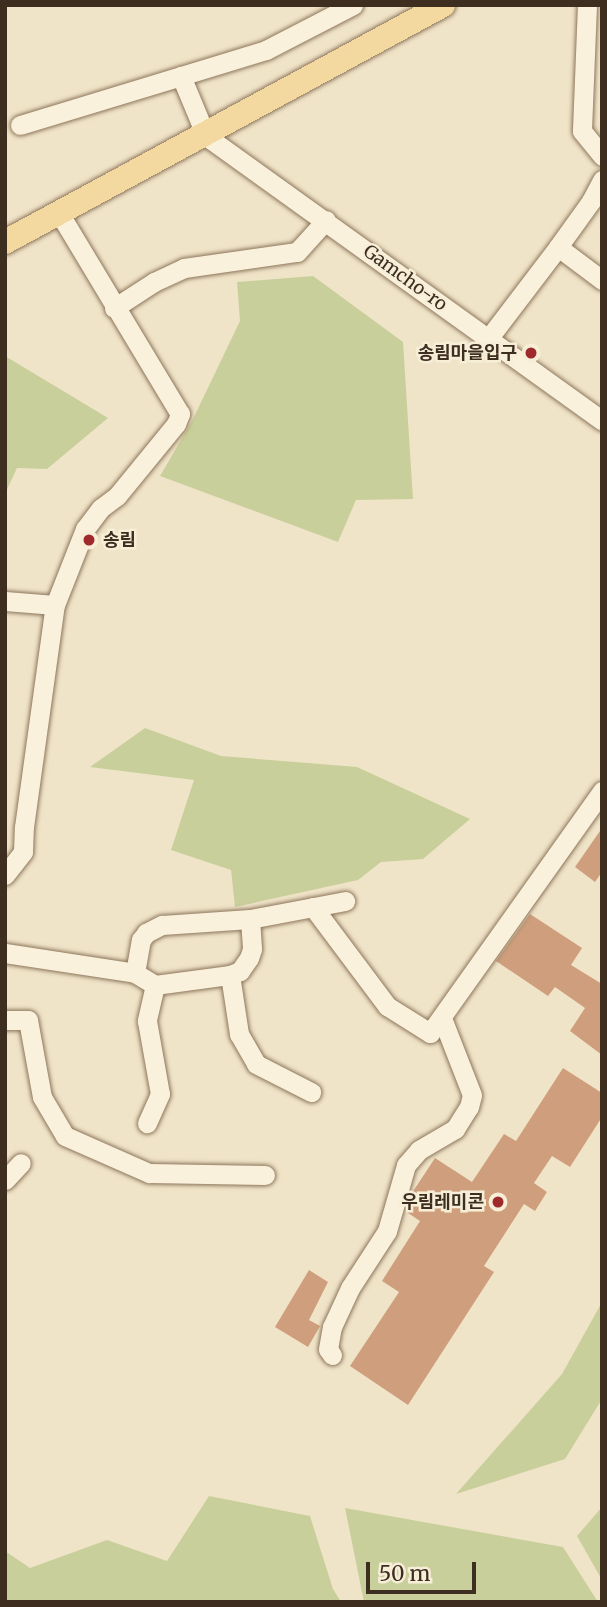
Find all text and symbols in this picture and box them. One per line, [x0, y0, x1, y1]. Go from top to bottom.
street label: Gamcho-ro [359, 240, 451, 316]
place label: 송림마을입구 [418, 342, 517, 364]
marker: 송림마을입구 [523, 345, 539, 361]
place label: 송림 [103, 529, 136, 551]
marker: 송림 [81, 532, 97, 548]
place label: 우림레미콘 [401, 1191, 484, 1213]
marker: 우림레미콘 [490, 1194, 506, 1210]
scale bar [369, 1548, 479, 1592]
text: 50 m [379, 1560, 430, 1587]

